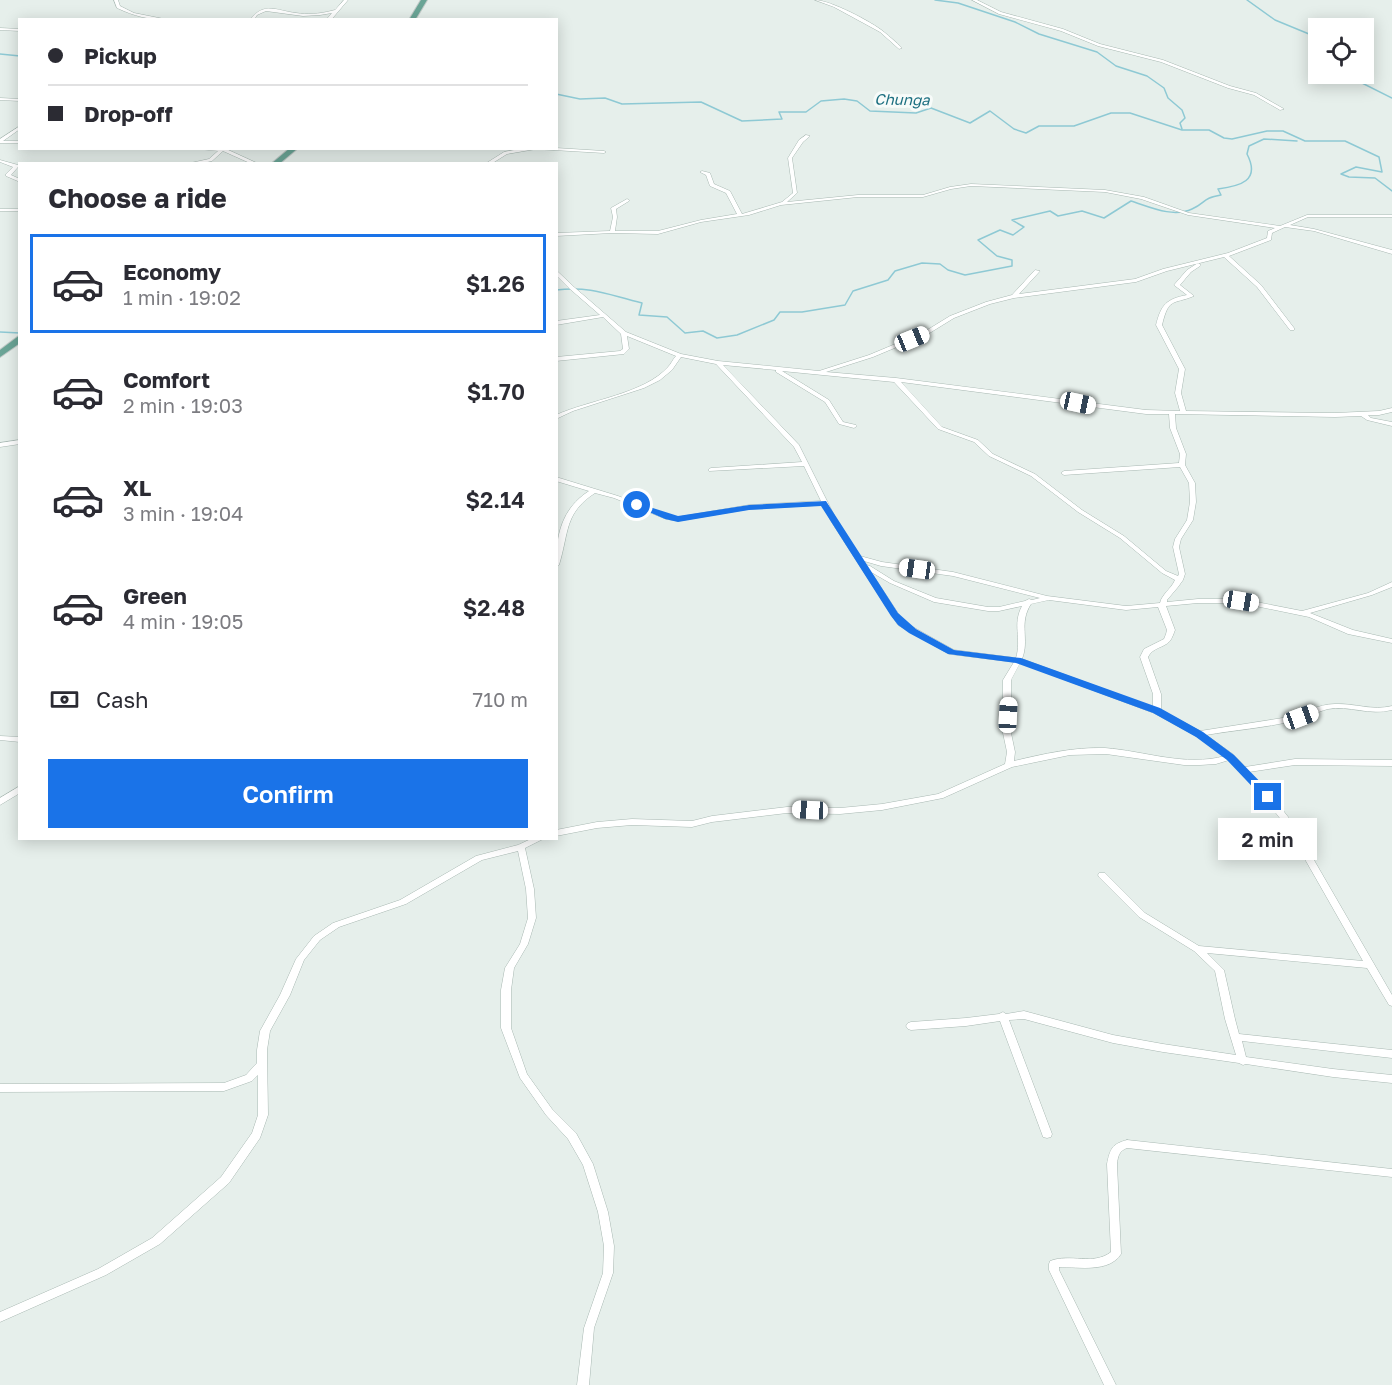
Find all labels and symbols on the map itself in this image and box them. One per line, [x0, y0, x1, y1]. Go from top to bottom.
water label: Chunga [874, 90, 930, 109]
car [892, 324, 932, 354]
car [1059, 390, 1097, 416]
route start [623, 491, 650, 518]
car [898, 558, 936, 580]
car [1222, 589, 1260, 613]
car [998, 697, 1018, 733]
car [1281, 702, 1321, 732]
route end [1254, 783, 1281, 810]
car [792, 800, 828, 820]
callout: 2 min [1218, 818, 1318, 860]

